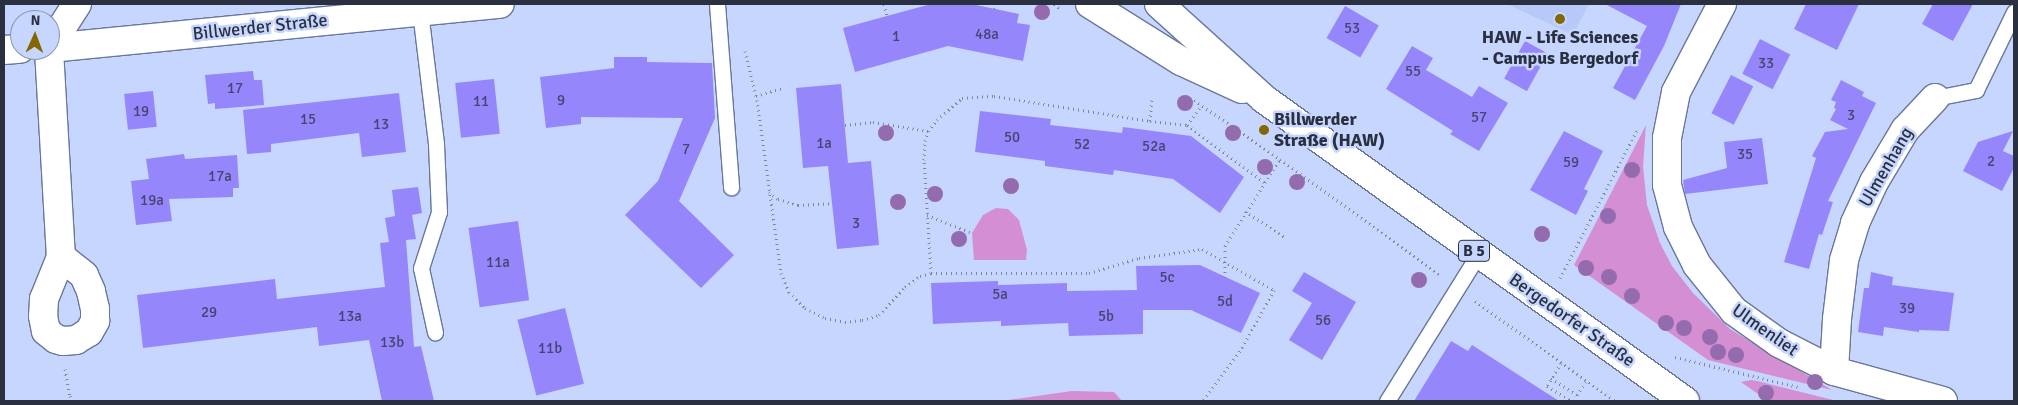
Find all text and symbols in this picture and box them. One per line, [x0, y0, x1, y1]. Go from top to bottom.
street label: Billwerder Straße [191, 9, 329, 45]
north arrow [10, 10, 60, 60]
text: N [30, 12, 41, 29]
marker: HAW - Life Sciences - Campus Bergedorf [1554, 13, 1566, 25]
house number: 53 [1344, 20, 1360, 38]
house number: 48a [975, 26, 999, 44]
place label: HAW - Life Sciences - Campus Bergedorf [1482, 27, 1638, 70]
house number: 1 [892, 28, 900, 46]
house number: 33 [1758, 55, 1774, 73]
house number: 55 [1405, 63, 1421, 81]
house number: 17 [227, 80, 243, 98]
house number: 9 [557, 92, 565, 110]
house number: 11 [473, 93, 489, 111]
house number: 19 [133, 103, 149, 121]
house number: 3 [1847, 107, 1855, 125]
place label: Billwerder Straße (HAW) [1274, 109, 1385, 152]
house number: 57 [1471, 109, 1487, 127]
house number: 15 [300, 111, 316, 129]
house number: 13 [373, 116, 389, 134]
street label: Ulmenhang [1854, 123, 1918, 211]
marker: Billwerder Straße (HAW) [1258, 124, 1270, 136]
house number: 50 [1004, 129, 1020, 147]
house number: 1a [816, 135, 832, 153]
house number: 52 [1074, 136, 1090, 154]
house number: 52a [1142, 138, 1166, 156]
house number: 7 [682, 141, 690, 159]
house number: 35 [1737, 146, 1753, 164]
house number: 2 [1987, 153, 1995, 171]
house number: 59 [1563, 154, 1579, 172]
house number: 17a [208, 168, 232, 186]
house number: 19a [140, 192, 164, 210]
house number: 3 [852, 215, 860, 233]
road number: B 5 [1458, 238, 1490, 264]
house number: 11a [486, 254, 510, 272]
house number: 5c [1159, 269, 1175, 287]
street label: Bergedorfer Straße [1505, 269, 1639, 371]
house number: 5a [992, 286, 1008, 304]
house number: 5d [1217, 293, 1233, 311]
street label: Ulmenliet [1728, 299, 1802, 361]
house number: 39 [1899, 300, 1915, 318]
house number: 29 [201, 304, 217, 322]
house number: 13a [338, 308, 362, 326]
house number: 5b [1098, 308, 1114, 326]
house number: 56 [1315, 312, 1331, 330]
house number: 13b [380, 334, 404, 352]
house number: 11b [538, 340, 562, 358]

